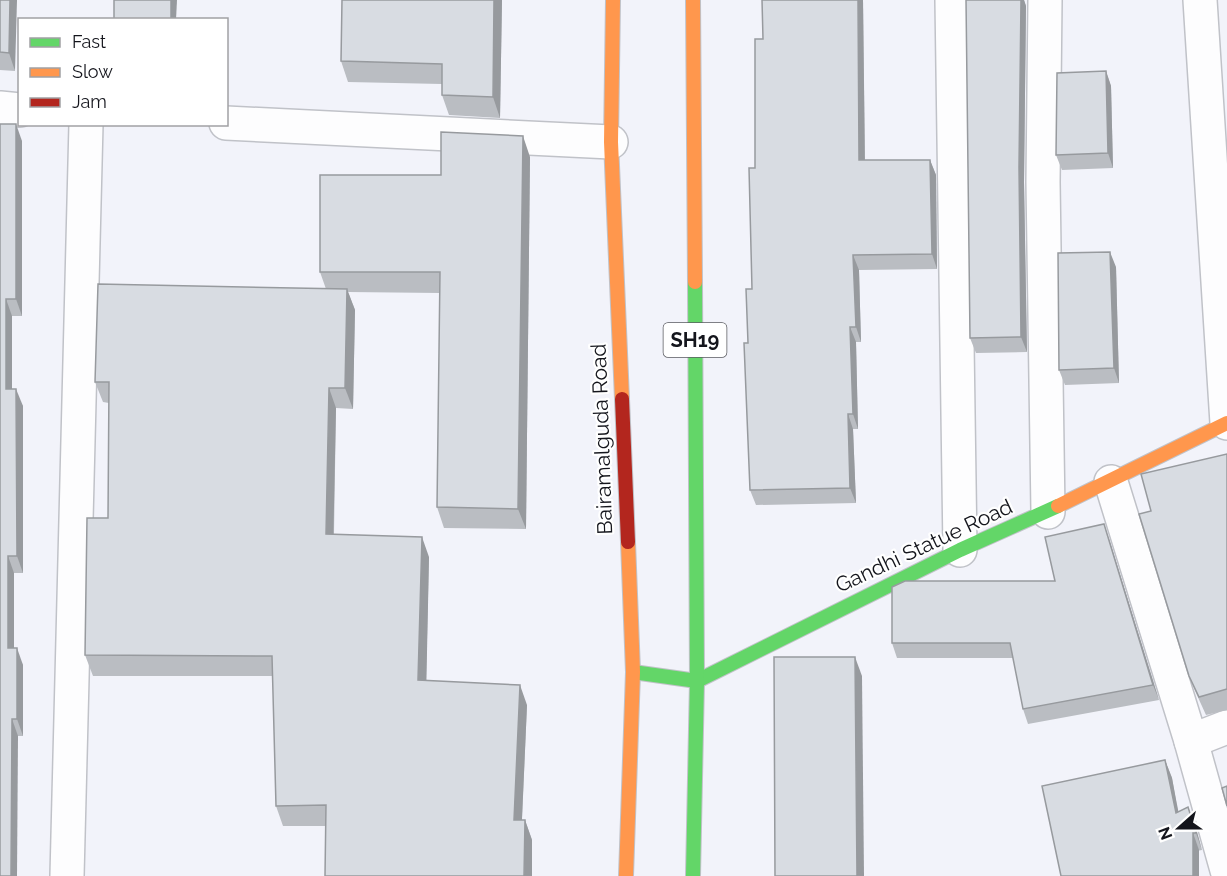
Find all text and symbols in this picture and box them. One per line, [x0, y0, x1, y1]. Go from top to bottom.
legend [18, 18, 228, 126]
text: Fast [72, 31, 106, 52]
text: Slow [72, 61, 113, 82]
text: Jam [72, 91, 107, 112]
road number: SH19 [664, 323, 726, 357]
street label: Bairamalguda Road [586, 343, 617, 535]
street label: Gandhi Statue Road [831, 494, 1016, 598]
north arrow [1149, 798, 1209, 858]
text: N [1154, 824, 1177, 842]

